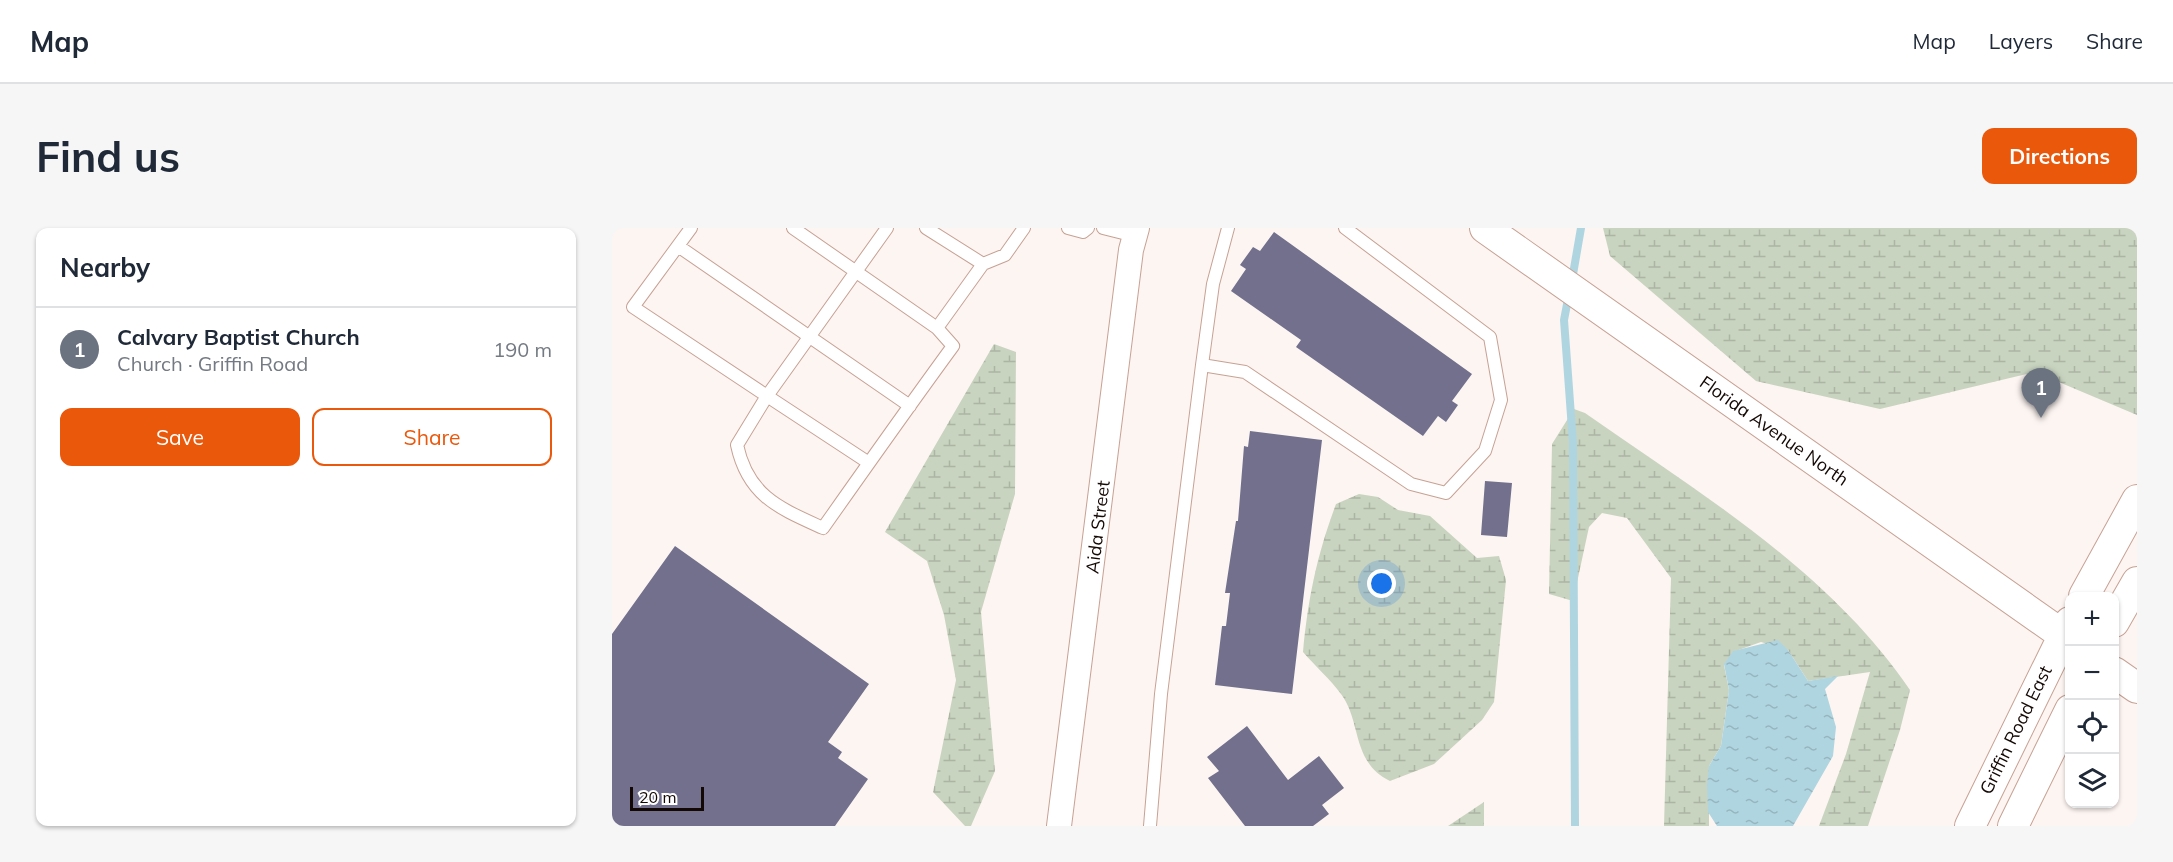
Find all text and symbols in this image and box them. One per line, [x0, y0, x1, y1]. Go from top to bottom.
text: Map [30, 24, 89, 59]
text: Map [1913, 28, 1956, 54]
text: Layers [1989, 28, 2053, 54]
text: Share [2086, 28, 2143, 54]
button: Directions [1982, 128, 2137, 184]
text: Find us [36, 130, 180, 183]
text: Nearby [60, 251, 150, 284]
text: Calvary Baptist Church [117, 323, 360, 351]
text: 1 [74, 337, 86, 362]
text: 190 m [493, 337, 552, 362]
text: Church · Griffin Road [117, 351, 308, 376]
pin: 1 [2022, 368, 2060, 418]
street label: Florida Avenue North [1695, 370, 1853, 491]
button: Save [60, 408, 300, 466]
button: Share [312, 408, 552, 466]
street label: Aida Street [1080, 479, 1115, 575]
your location [1367, 569, 1396, 598]
map controls [2065, 592, 2119, 808]
button: + [2065, 592, 2119, 646]
button: − [2065, 646, 2119, 700]
street label: Griffin Road East [1974, 662, 2057, 798]
button: locate [2065, 700, 2119, 754]
button: layers [2065, 754, 2119, 808]
scale bar [630, 784, 704, 812]
text: 20 m [639, 787, 676, 807]

